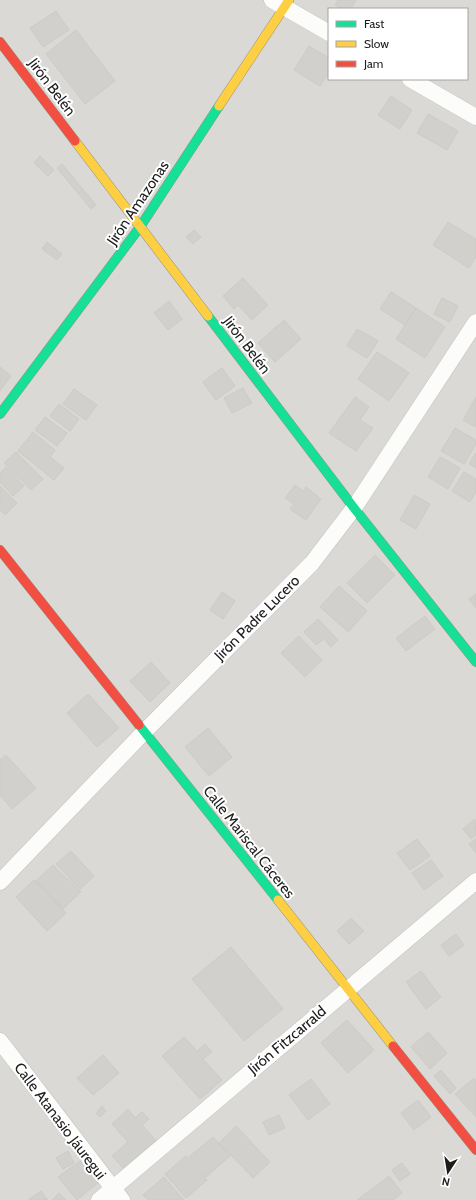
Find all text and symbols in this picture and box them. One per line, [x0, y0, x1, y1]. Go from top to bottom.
legend [328, 8, 468, 80]
text: Fast [364, 16, 384, 31]
text: Slow [364, 36, 389, 51]
street label: Jirón Belén [24, 54, 80, 119]
text: Jam [363, 56, 383, 71]
street label: Jirón Amazonas [103, 157, 173, 249]
street label: Jirón Belén [219, 312, 275, 377]
street label: Jirón Padre Lucero [210, 572, 303, 665]
street label: Calle Mariscal Cáceres [199, 782, 299, 902]
street label: Jirón Fitzcarrald [243, 1002, 330, 1079]
street label: Calle Atanasio Jáuregui [10, 1059, 110, 1183]
north arrow [428, 1152, 468, 1192]
text: N [441, 1174, 451, 1189]

